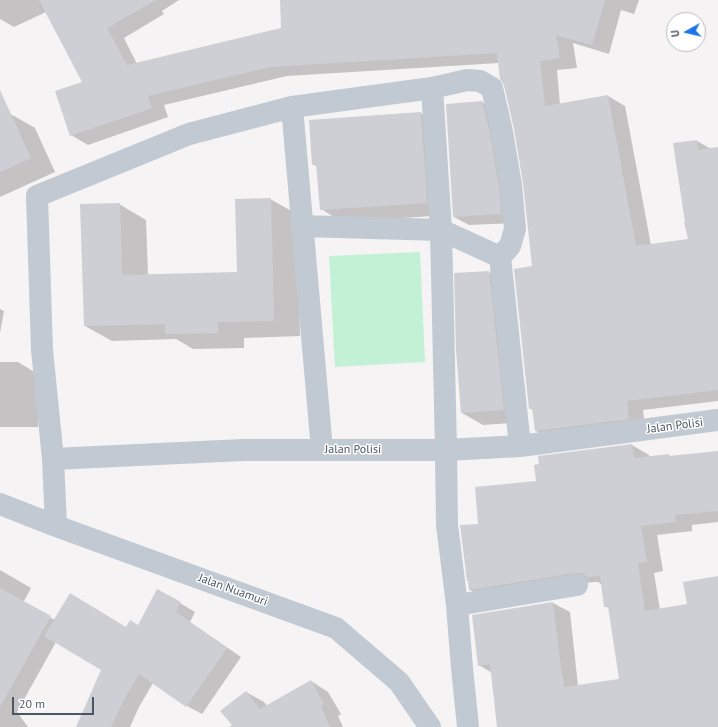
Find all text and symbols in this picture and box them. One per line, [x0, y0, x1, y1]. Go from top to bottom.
north arrow [666, 12, 706, 52]
text: U [668, 29, 683, 38]
street label: Jalan Polisi [646, 415, 704, 437]
street label: Jalan Polisi [325, 443, 381, 457]
street label: Jalan Nuamuri [196, 571, 270, 609]
scale bar [14, 689, 96, 715]
text: 20 m [19, 696, 45, 711]

